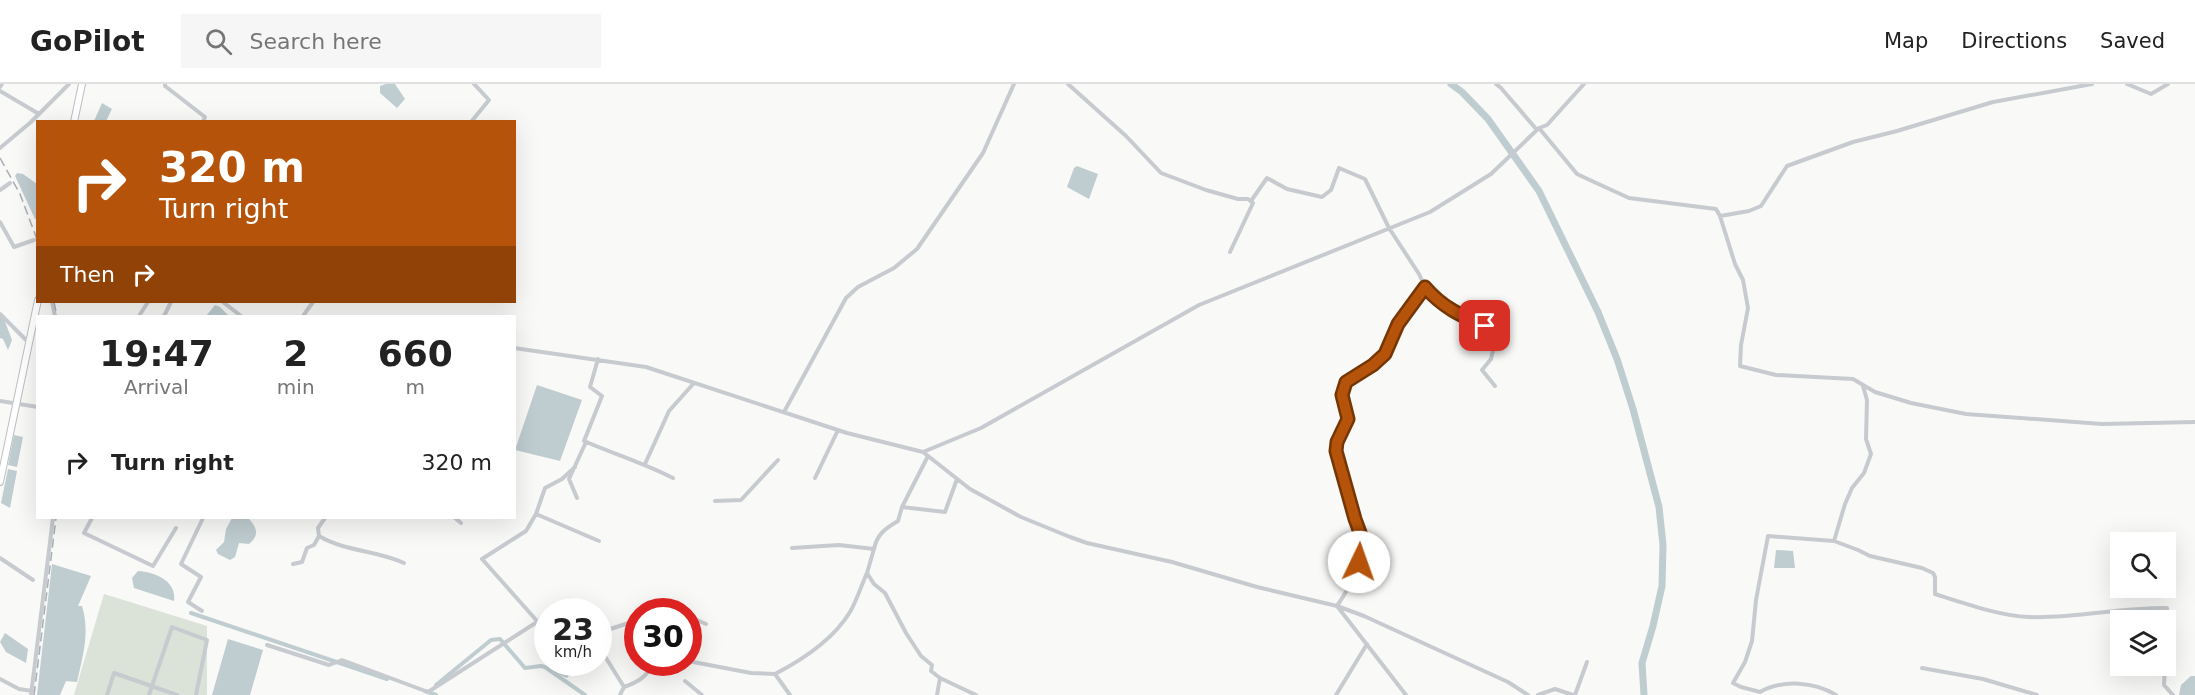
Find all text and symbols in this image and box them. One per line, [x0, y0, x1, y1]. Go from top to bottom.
search box [181, 14, 601, 68]
text: GoPilot [30, 25, 145, 58]
icon: search [202, 25, 235, 58]
text: Search here [250, 29, 382, 54]
text: Map [1884, 29, 1928, 53]
text: Directions [1961, 29, 2067, 53]
text: Saved [2100, 29, 2165, 53]
text: 320 m [159, 143, 305, 192]
icon: right [60, 144, 138, 222]
text: Turn right [159, 193, 288, 224]
icon: right [127, 258, 160, 291]
text: Then [60, 262, 115, 287]
pin [1459, 300, 1510, 351]
icon: arrive [1468, 309, 1501, 342]
text: 19:47 [99, 333, 214, 374]
text: 2 [283, 333, 308, 374]
text: 660 [378, 333, 453, 374]
text: Arrival [124, 375, 189, 399]
text: min [277, 375, 315, 399]
text: m [406, 375, 425, 399]
icon: right [60, 446, 93, 479]
text: Turn right [111, 450, 234, 475]
text: 320 m [422, 450, 492, 475]
position arrow [1327, 530, 1391, 594]
map controls [2110, 532, 2176, 676]
button: search [2110, 532, 2176, 598]
speed limit sign: 30 [624, 598, 702, 676]
button: layers [2110, 610, 2176, 676]
text: 23 [552, 612, 594, 647]
text: km/h [554, 643, 592, 661]

